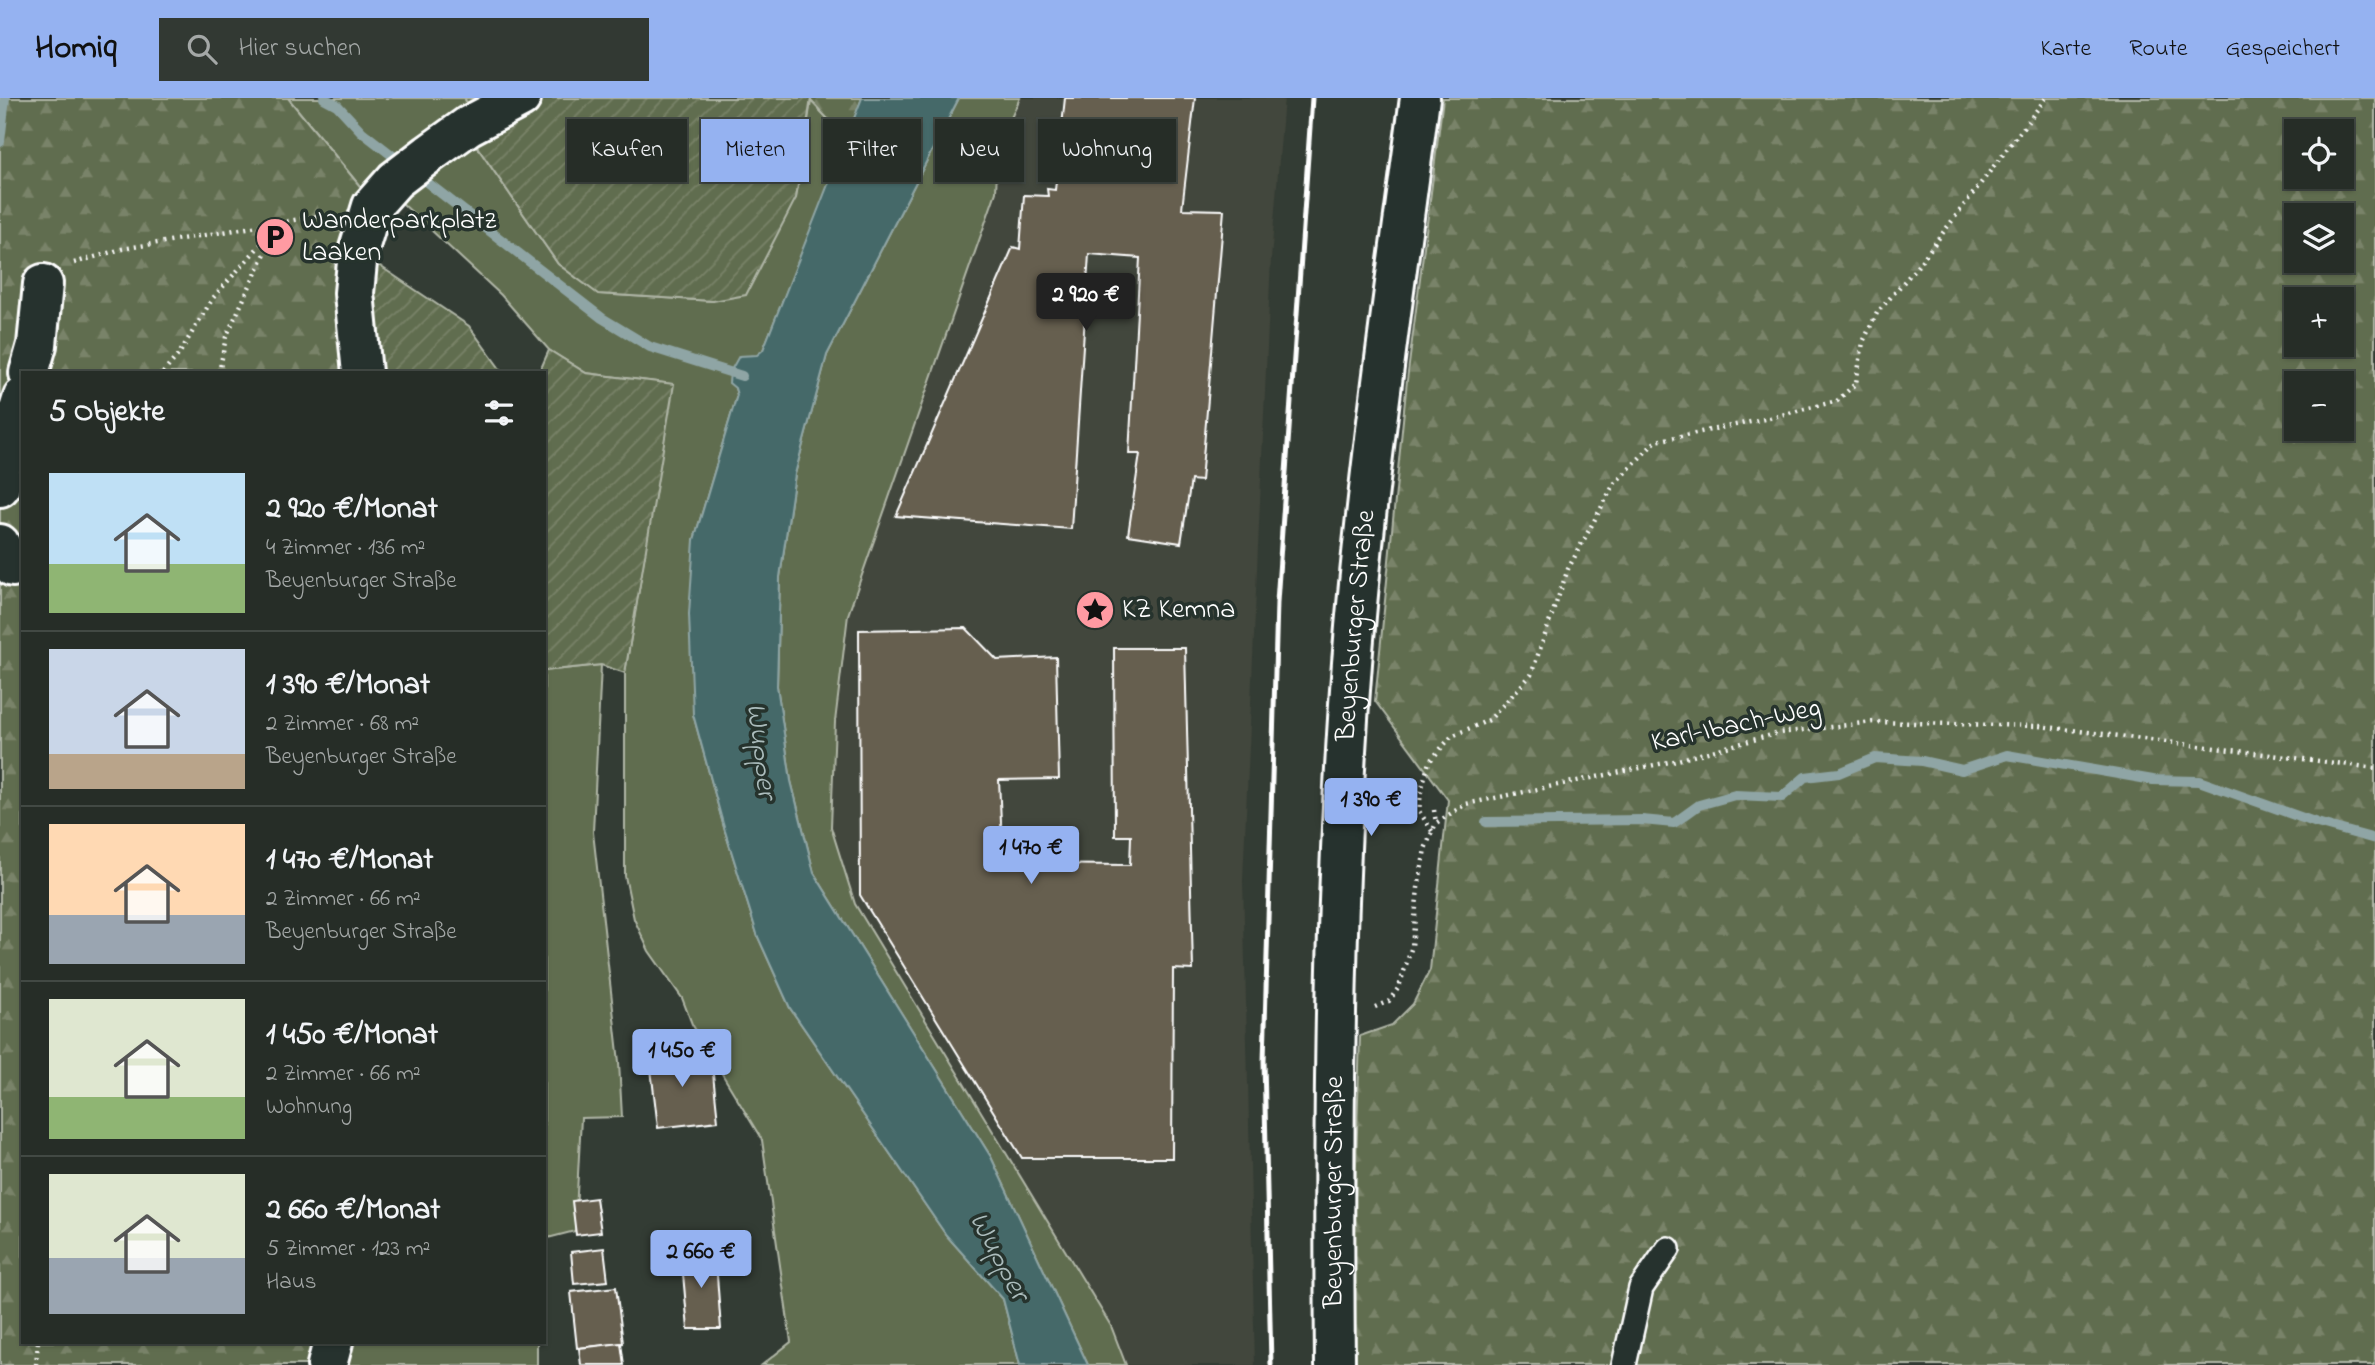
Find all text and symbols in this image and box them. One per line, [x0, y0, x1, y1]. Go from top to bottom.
search box [159, 18, 649, 81]
text: Homiq [35, 25, 117, 73]
icon: search [183, 30, 221, 68]
text: Hier suchen [239, 30, 361, 68]
text: Karte [2040, 32, 2091, 67]
text: Route [2129, 32, 2188, 67]
text: Gespeichert [2226, 32, 2340, 67]
chip: Kaufen [567, 119, 687, 182]
chip: Mieten [701, 119, 809, 182]
chip: Filter [823, 119, 921, 182]
chip: Neu [935, 119, 1024, 182]
chip: Wohnung [1038, 119, 1176, 182]
map controls [2284, 119, 2354, 441]
button: locate [2284, 119, 2354, 189]
place label: Wanderparkplatz Laaken [302, 201, 497, 274]
button: layers [2284, 203, 2354, 273]
parking icon: Wanderparkplatz Laaken [254, 216, 296, 258]
pin: 2 920 € [1021, 274, 1151, 333]
text: 2 920 € [1052, 279, 1120, 312]
button: + [2284, 287, 2354, 357]
button: − [2284, 371, 2354, 441]
text: 5 Objekte [49, 391, 165, 435]
icon: filters [480, 394, 518, 432]
text: 2 920 €/Monat [266, 488, 438, 532]
icon: home [105, 501, 189, 585]
street label: Beyenburger Straße [1326, 507, 1387, 744]
text: 4 Zimmer · 136 m² [266, 532, 425, 565]
text: Beyenburger Straße [266, 565, 457, 598]
place icon: KZ Kemna [1074, 589, 1116, 631]
place label: KZ Kemna [1122, 590, 1235, 631]
text: 1 390 €/Monat [266, 664, 430, 708]
icon: home [105, 677, 189, 761]
street label: Karl-Ibach-Weg [1648, 688, 1824, 764]
water label: Wupper [732, 701, 788, 805]
text: 2 Zimmer · 68 m² [266, 708, 419, 741]
text: Beyenburger Straße [266, 741, 457, 774]
pin: 1 390 € [1306, 778, 1436, 838]
text: 1 390 € [1340, 784, 1402, 817]
pin: 1 470 € [966, 826, 1096, 886]
text: 1 470 € [999, 832, 1063, 865]
text: 1 470 €/Monat [266, 839, 433, 883]
icon: home [105, 852, 189, 936]
text: 2 Zimmer · 66 m² [266, 883, 421, 916]
text: Beyenburger Straße [266, 916, 457, 949]
text: 1 450 €/Monat [266, 1014, 438, 1058]
icon: home [105, 1027, 189, 1111]
pin: 1 450 € [617, 1030, 747, 1089]
text: 1 450 € [648, 1035, 716, 1068]
text: 2 Zimmer · 66 m² [266, 1058, 421, 1091]
street label: Beyenburger Straße [1314, 1075, 1356, 1309]
text: Wohnung [266, 1091, 352, 1124]
text: 2 660 €/Monat [266, 1189, 440, 1233]
icon: home [105, 1202, 189, 1286]
water label: Wupper [956, 1204, 1042, 1313]
pin: 2 660 € [636, 1230, 766, 1290]
text: 5 Zimmer · 123 m² [266, 1233, 430, 1266]
text: 2 660 € [666, 1236, 736, 1269]
text: Haus [266, 1266, 317, 1299]

